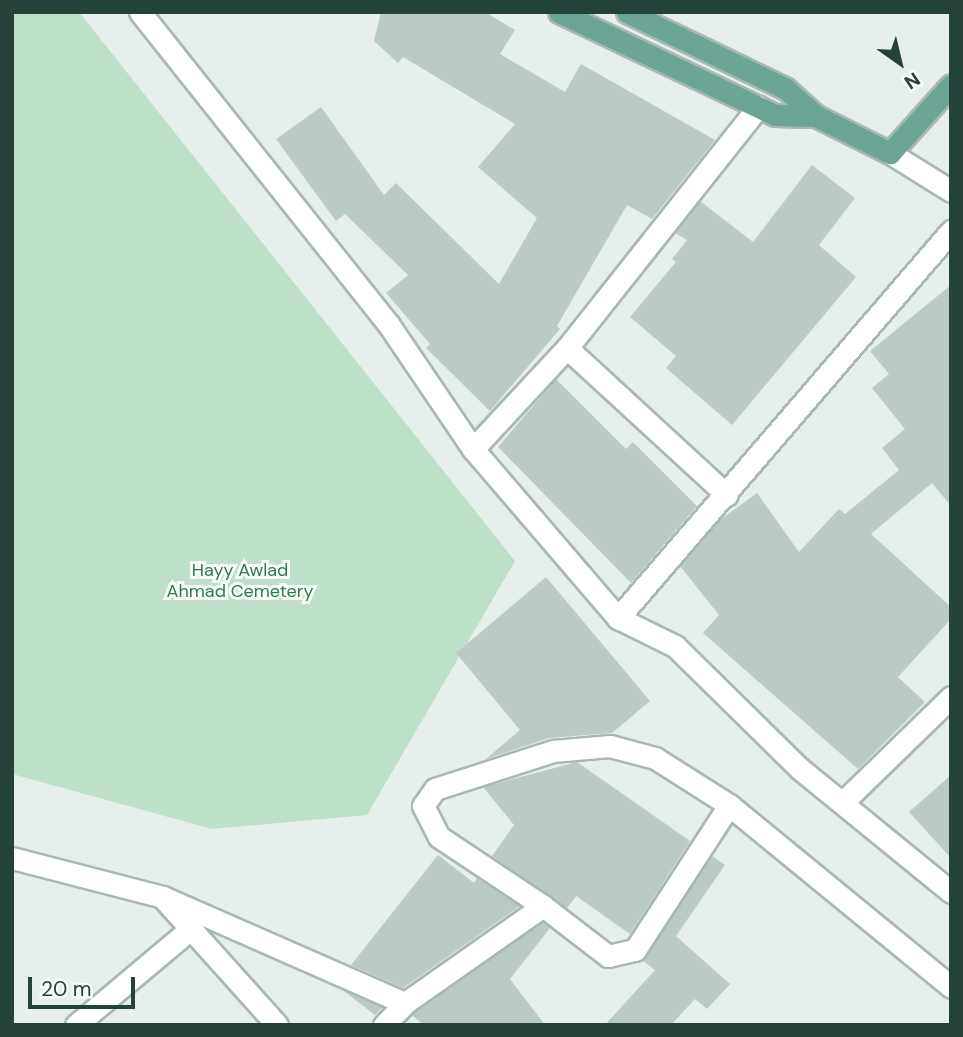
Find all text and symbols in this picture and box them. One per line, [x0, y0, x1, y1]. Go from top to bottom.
north arrow [865, 28, 935, 98]
text: N [899, 67, 925, 95]
park label: Hayy Awlad Ahmad Cemetery [167, 560, 313, 602]
scale bar [32, 964, 138, 1008]
text: 20 m [41, 975, 92, 1003]

